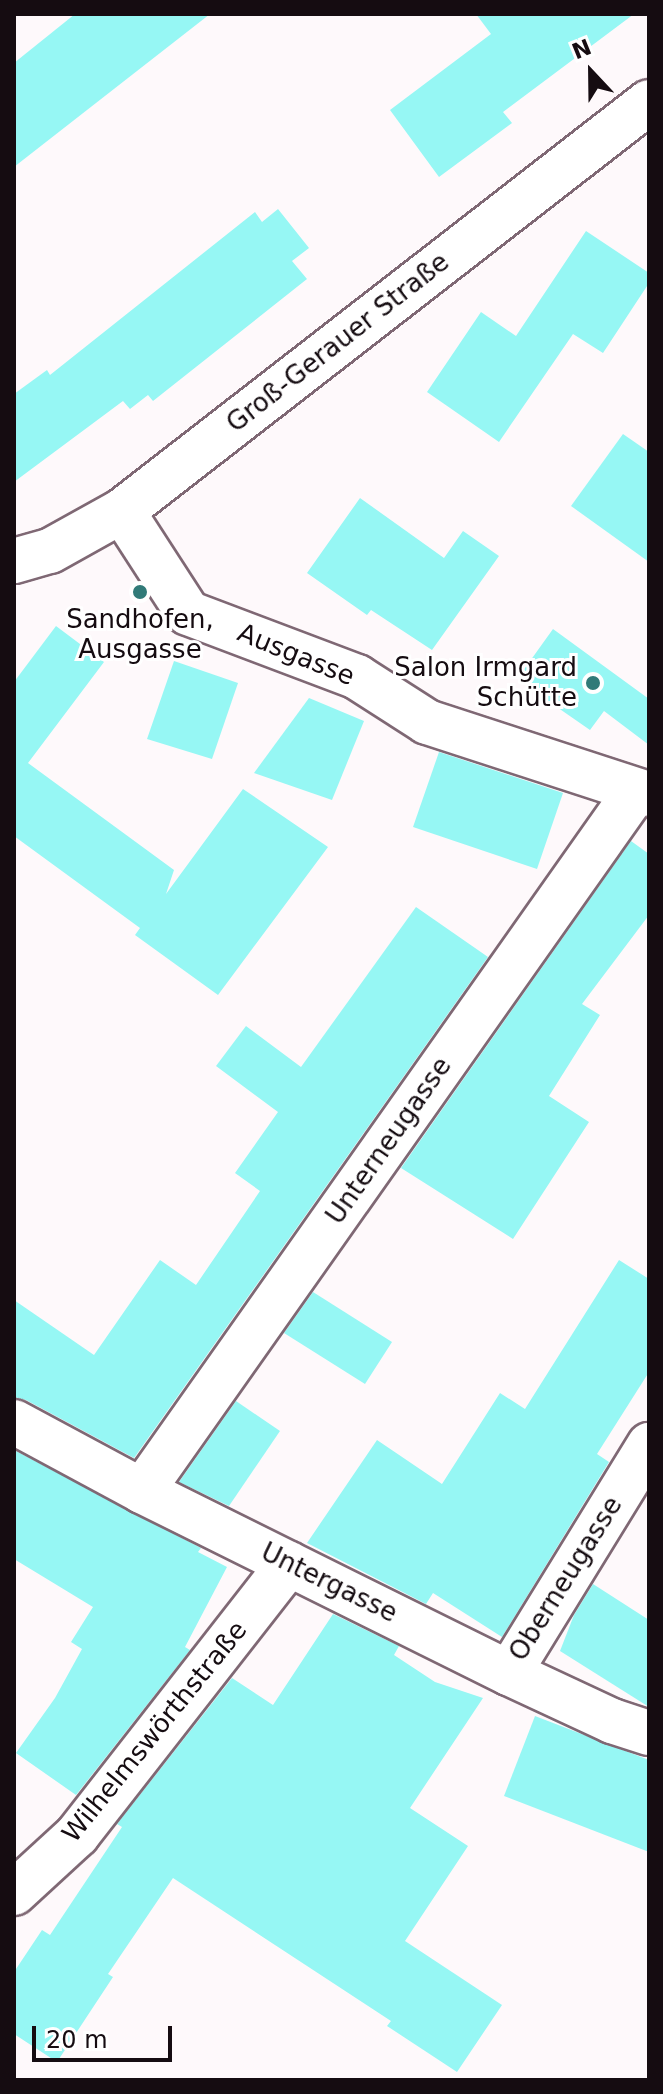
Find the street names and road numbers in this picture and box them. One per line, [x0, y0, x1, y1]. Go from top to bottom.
street label: Groß-Gerauer Straße [221, 247, 455, 439]
street label: Ausgasse [233, 617, 359, 693]
street label: Unterneugasse [320, 1052, 458, 1230]
street label: Oberneugasse [503, 1491, 629, 1667]
street label: Untergasse [256, 1537, 402, 1629]
street label: Wilhelmswörthstraße [56, 1615, 254, 1849]

